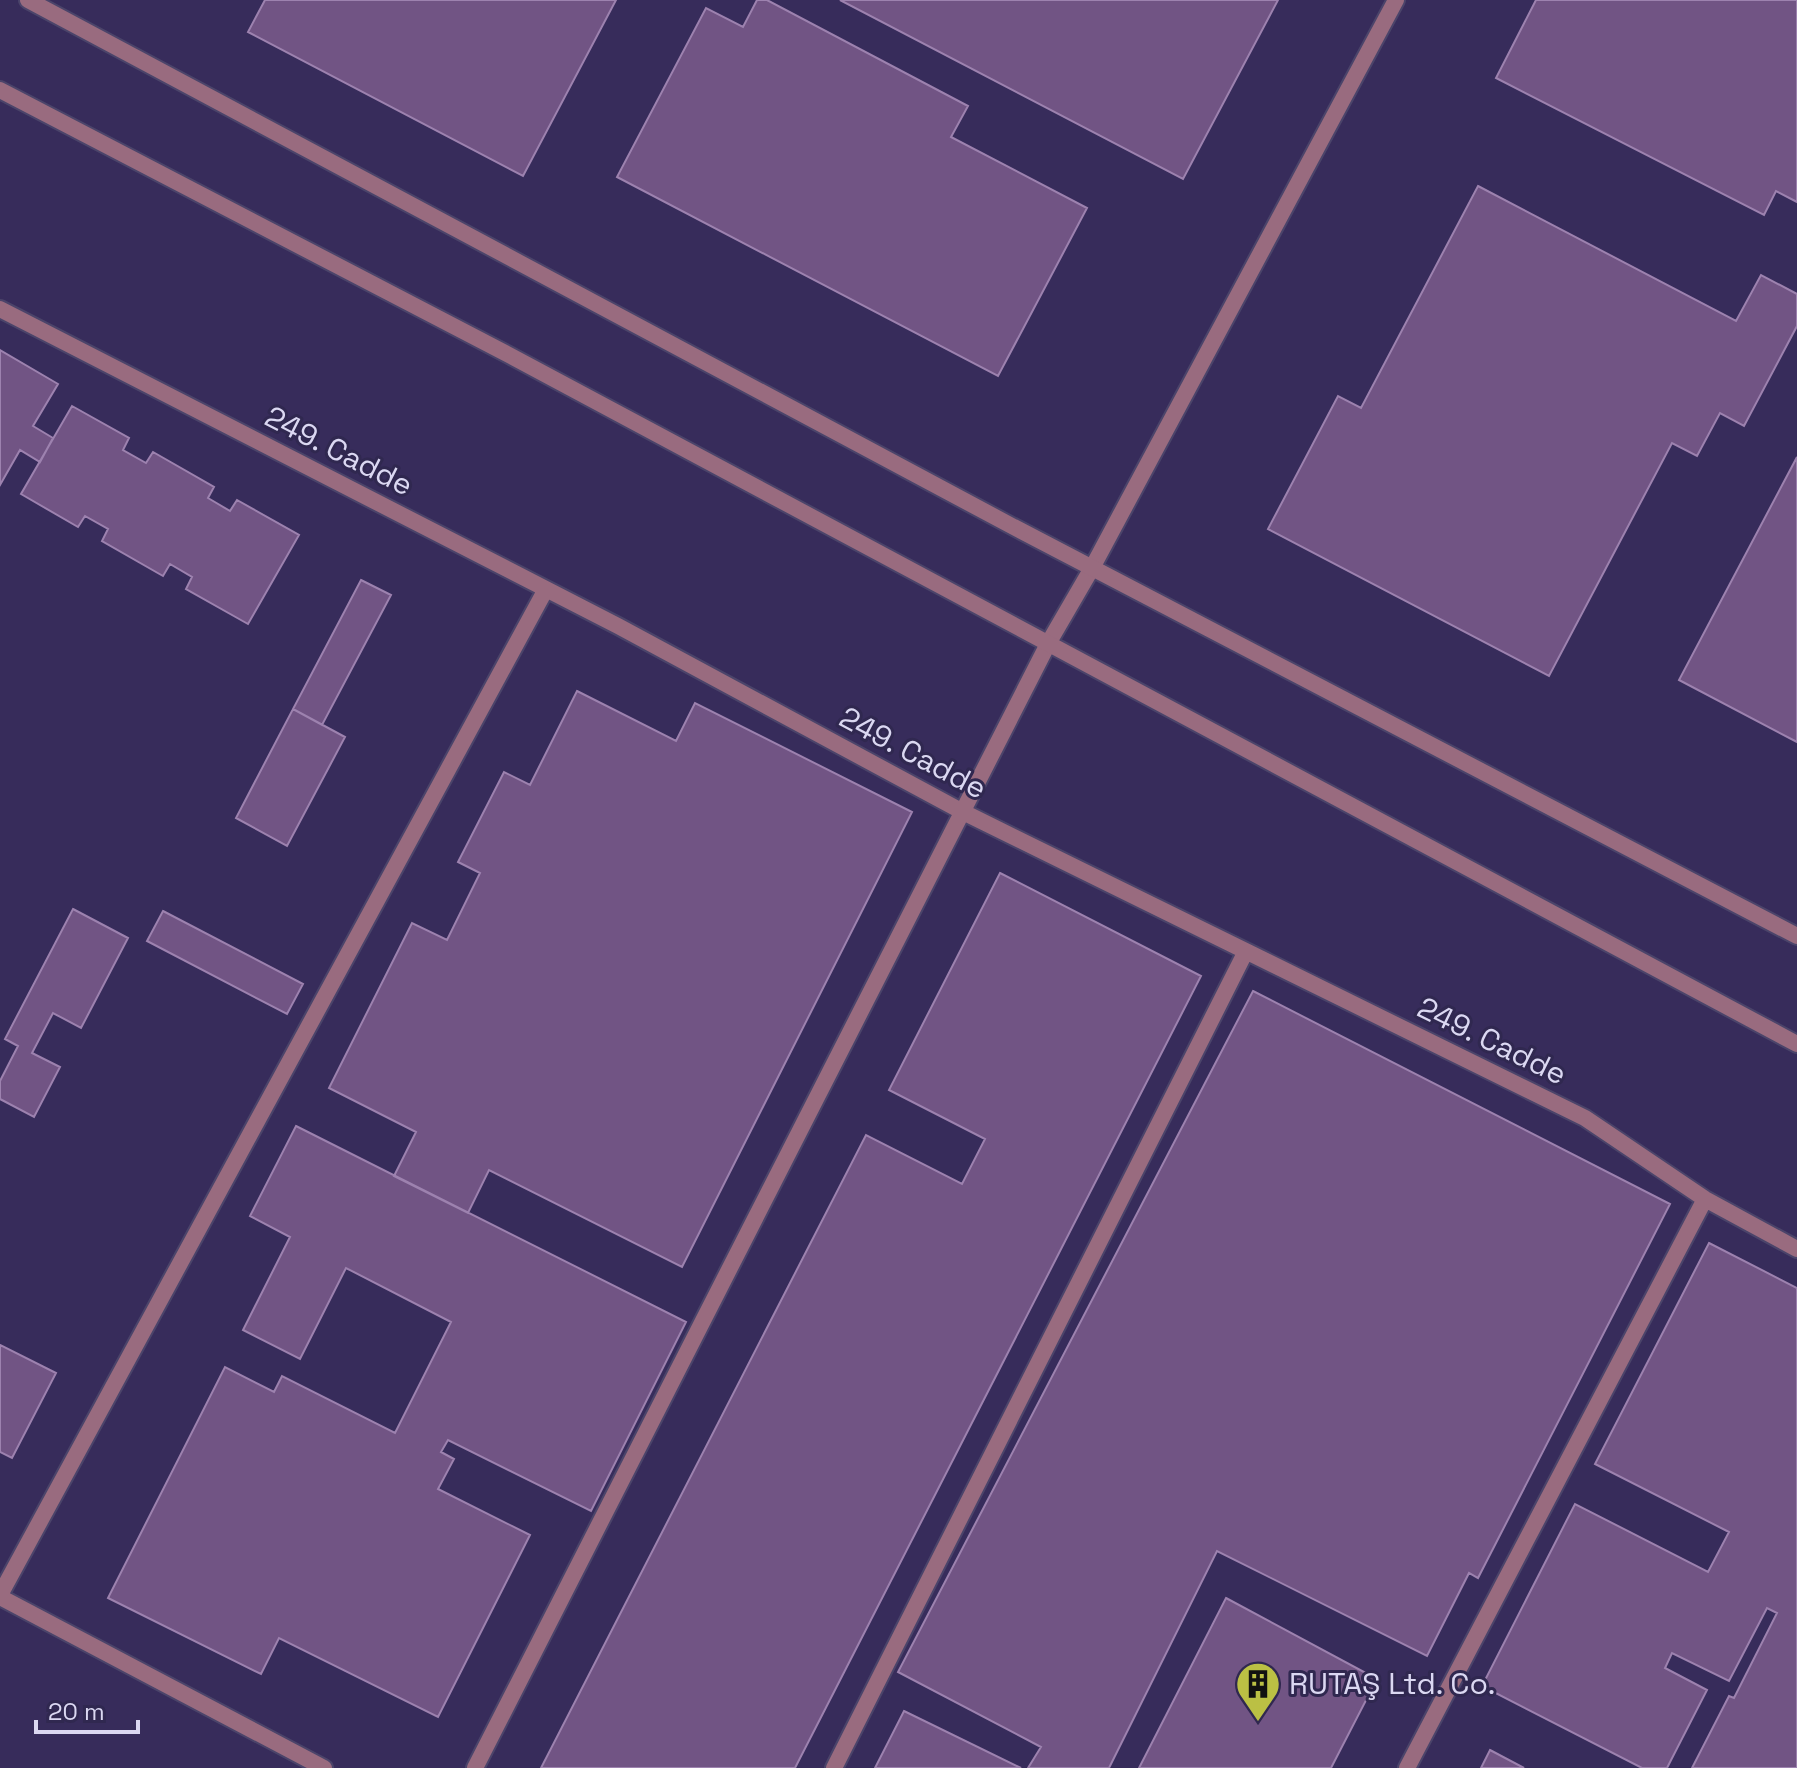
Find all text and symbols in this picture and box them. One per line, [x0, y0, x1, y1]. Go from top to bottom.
street label: 249. Cadde [259, 397, 420, 504]
street label: 249. Cadde [833, 698, 993, 808]
street label: 249. Cadde [1411, 988, 1573, 1093]
building icon: RUTAŞ Ltd. Co. [1234, 1660, 1282, 1723]
place label: RUTAŞ Ltd. Co. [1289, 1664, 1495, 1703]
scale bar [36, 1684, 138, 1734]
text: 20 m [48, 1696, 105, 1727]

